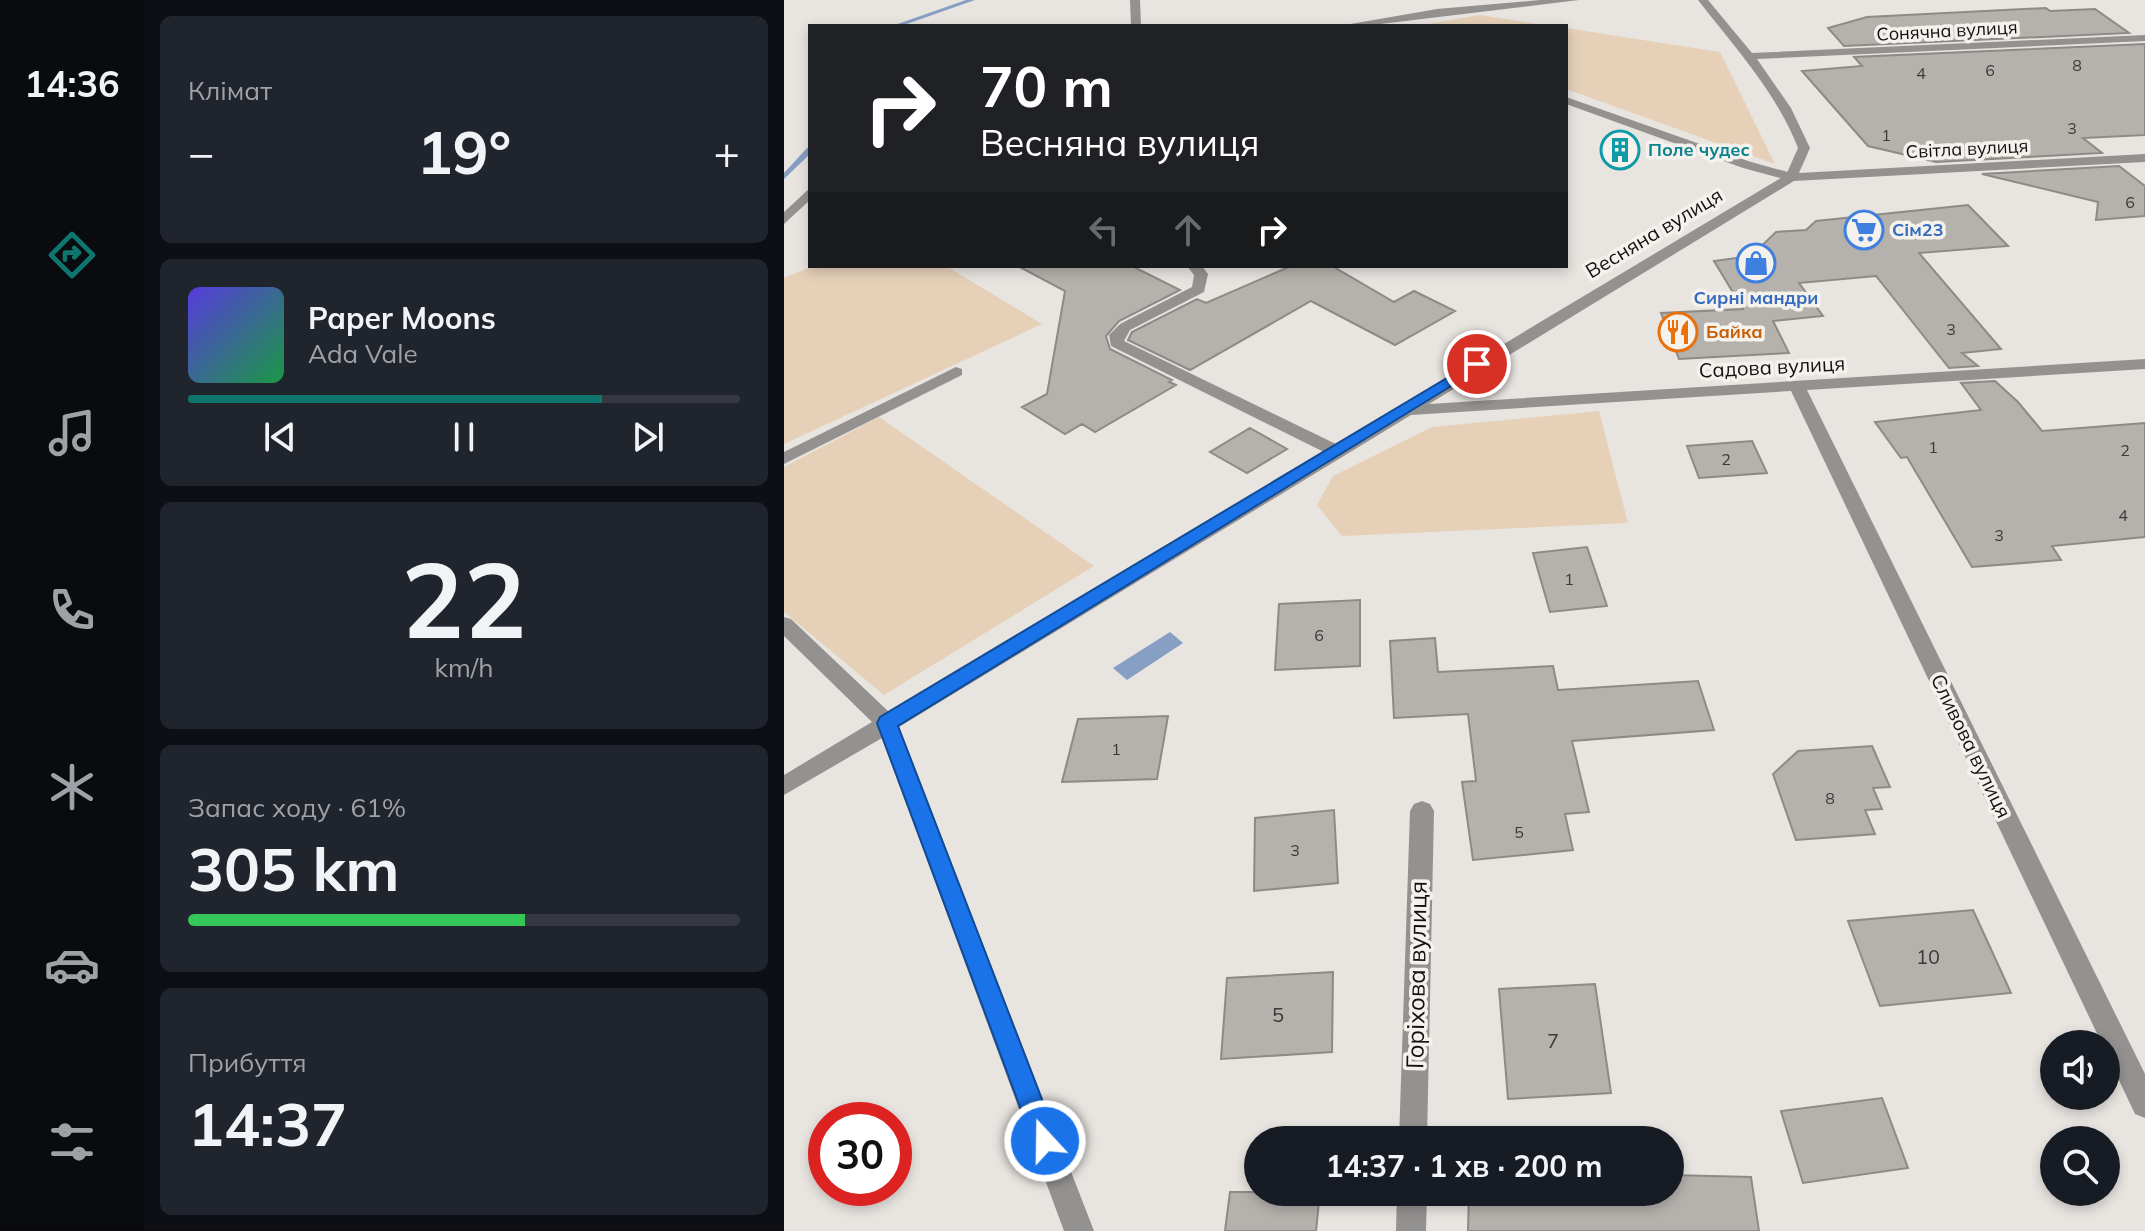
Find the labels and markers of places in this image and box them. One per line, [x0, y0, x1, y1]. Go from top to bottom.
building icon: Поле чудес [1599, 129, 1641, 171]
place label: Поле чудес [1648, 138, 1750, 161]
supermarket icon: Сім23 [1843, 209, 1885, 251]
place label: Сім23 [1892, 218, 1943, 241]
shop icon: Сирні мандри [1735, 242, 1777, 284]
place label: Сирні мандри [1694, 286, 1818, 309]
restaurant icon: Байка [1657, 311, 1699, 353]
place label: Байка [1706, 320, 1763, 343]
pin [1443, 330, 1511, 398]

